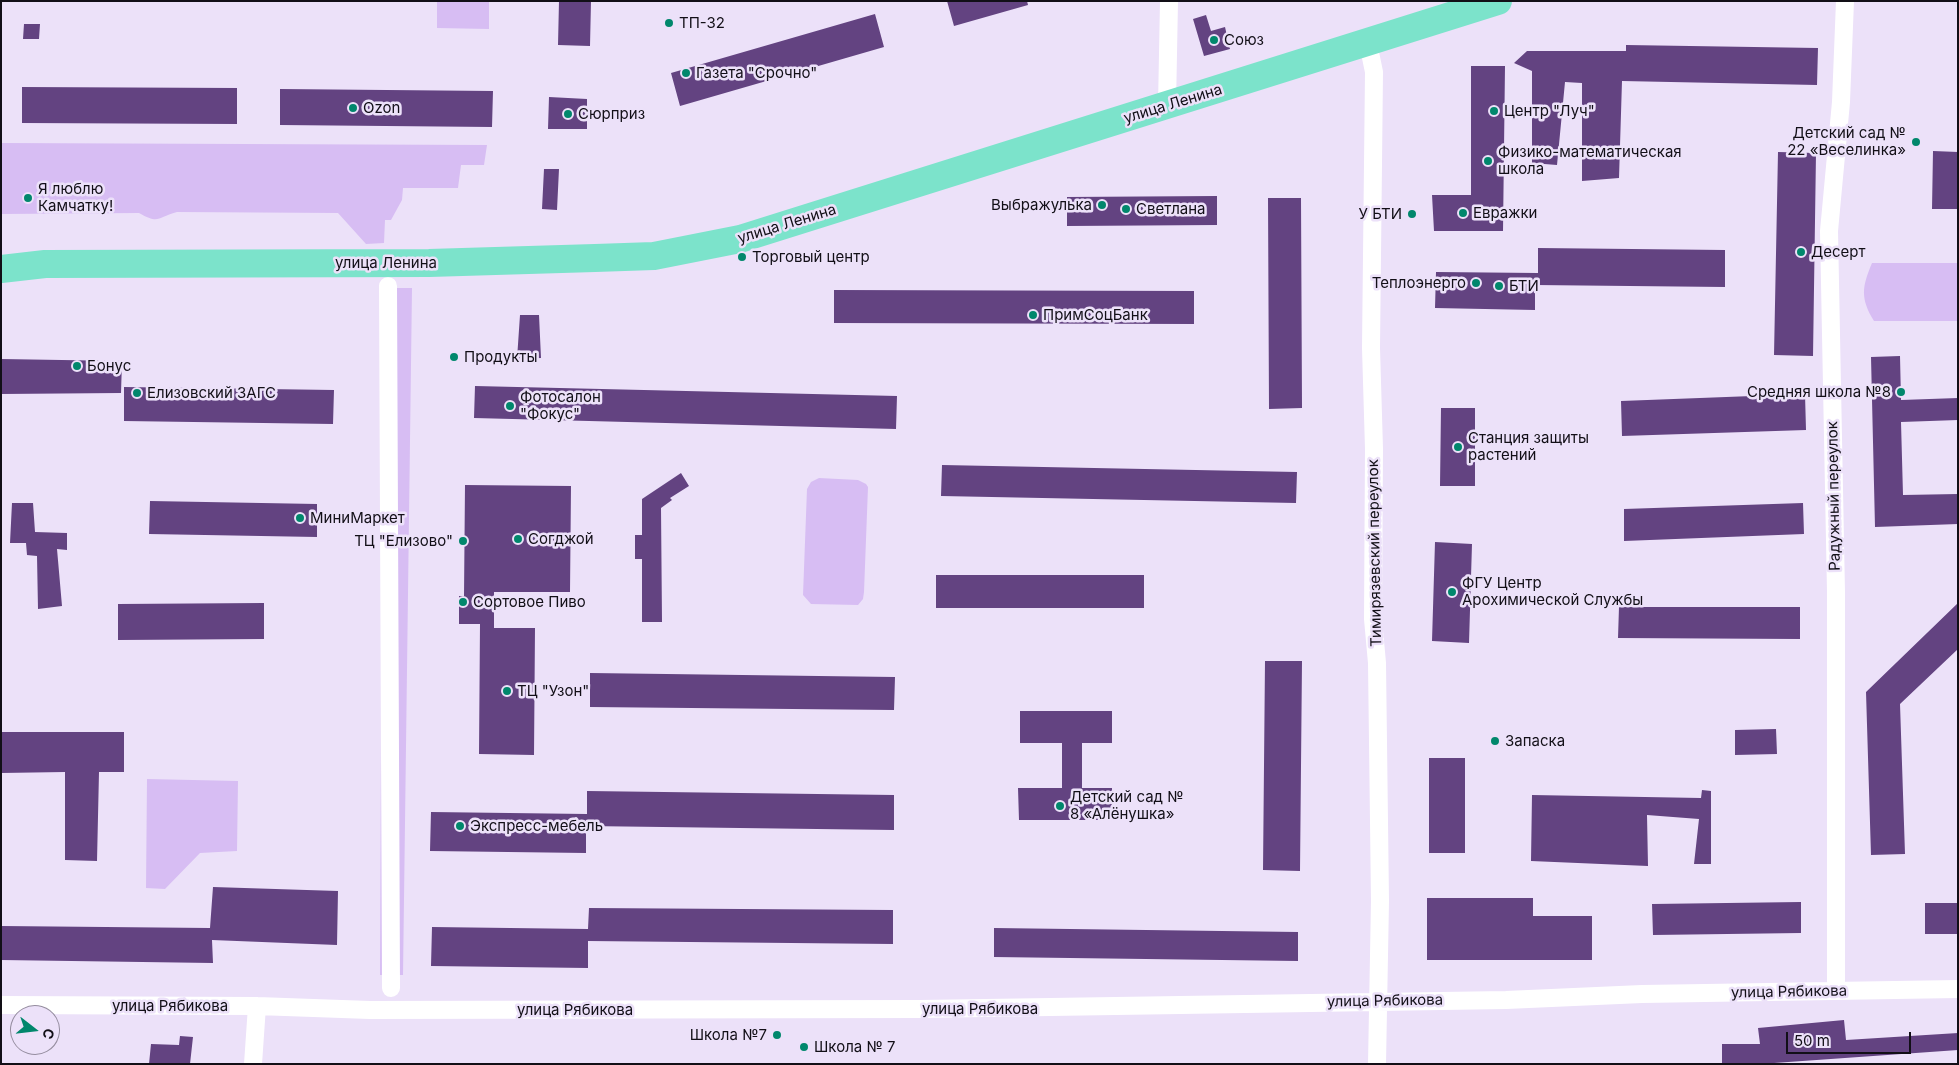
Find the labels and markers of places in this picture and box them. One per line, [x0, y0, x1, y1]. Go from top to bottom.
place label: ТП-32 [679, 14, 725, 32]
marker: ТП-32 [663, 17, 675, 29]
place label: Союз [1224, 31, 1264, 49]
marker: Союз [1208, 34, 1220, 46]
place label: Газета "Срочно" [696, 64, 817, 82]
marker: Газета "Срочно" [680, 67, 692, 79]
place label: Ozon [363, 99, 400, 117]
marker: Ozon [347, 102, 359, 114]
place label: Центр "Луч" [1504, 102, 1595, 120]
place label: Сюрприз [578, 105, 645, 123]
marker: Центр "Луч" [1488, 105, 1500, 117]
marker: Сюрприз [562, 108, 574, 120]
place label: Детский сад № 22 «Веселинка» [1787, 124, 1906, 159]
marker: Детский сад № 22 «Веселинка» [1910, 136, 1922, 148]
place label: Физико-математическая школа [1498, 143, 1682, 178]
marker: Физико-математическая школа [1482, 155, 1494, 167]
place label: Я люблю Камчатку! [38, 180, 113, 215]
marker: Я люблю Камчатку! [22, 192, 34, 204]
place label: Выбражулька [991, 196, 1092, 214]
marker: Выбражулька [1096, 199, 1108, 211]
place label: Светлана [1136, 200, 1206, 218]
marker: Светлана [1120, 203, 1132, 215]
place label: Евражки [1473, 204, 1537, 222]
place label: У БТИ [1359, 205, 1402, 223]
marker: Евражки [1457, 207, 1469, 219]
marker: У БТИ [1406, 208, 1418, 220]
place label: Десерт [1811, 243, 1866, 261]
marker: Десерт [1795, 246, 1807, 258]
place label: Торговый центр [752, 248, 870, 266]
marker: Торговый центр [736, 251, 748, 263]
place label: Теплоэнерго [1372, 274, 1466, 292]
marker: Теплоэнерго [1470, 277, 1482, 289]
place label: БТИ [1509, 277, 1539, 295]
marker: БТИ [1493, 280, 1505, 292]
place label: ПримСоцБанк [1043, 306, 1148, 324]
marker: ПримСоцБанк [1027, 309, 1039, 321]
place label: Продукты [464, 348, 538, 366]
marker: Продукты [448, 351, 460, 363]
place label: Бонус [87, 357, 131, 375]
marker: Бонус [71, 360, 83, 372]
place label: Средняя школа №8 [1747, 383, 1891, 401]
place label: Елизовский ЗАГС [147, 384, 276, 402]
marker: Средняя школа №8 [1895, 386, 1907, 398]
marker: Елизовский ЗАГС [131, 387, 143, 399]
place label: Фотосалон "Фокус" [520, 388, 601, 423]
marker: Фотосалон "Фокус" [504, 400, 516, 412]
place label: Станция защиты растений [1468, 429, 1589, 464]
marker: Станция защиты растений [1452, 441, 1464, 453]
place label: МиниМаркет [310, 509, 405, 527]
marker: МиниМаркет [294, 512, 306, 524]
place label: Согджой [528, 530, 594, 548]
place label: ТЦ "Елизово" [354, 532, 453, 550]
marker: Согджой [512, 533, 524, 545]
marker: ТЦ "Елизово" [457, 535, 469, 547]
place label: ФГУ Центр Арохимической Службы [1462, 574, 1643, 609]
marker: ФГУ Центр Арохимической Службы [1446, 586, 1458, 598]
place label: Сортовое Пиво [473, 593, 586, 611]
marker: Сортовое Пиво [457, 596, 469, 608]
place label: ТЦ "Узон" [517, 682, 589, 700]
marker: ТЦ "Узон" [501, 685, 513, 697]
place label: Запаска [1505, 732, 1565, 750]
marker: Запаска [1489, 735, 1501, 747]
place label: Детский сад № 8 «Алёнушка» [1070, 788, 1184, 823]
marker: Детский сад № 8 «Алёнушка» [1054, 800, 1066, 812]
place label: Экспресс-мебель [470, 817, 603, 835]
marker: Экспресс-мебель [454, 820, 466, 832]
place label: Школа №7 [690, 1026, 767, 1044]
marker: Школа №7 [771, 1029, 783, 1041]
place label: Школа № 7 [814, 1038, 896, 1056]
marker: Школа № 7 [798, 1041, 810, 1053]

